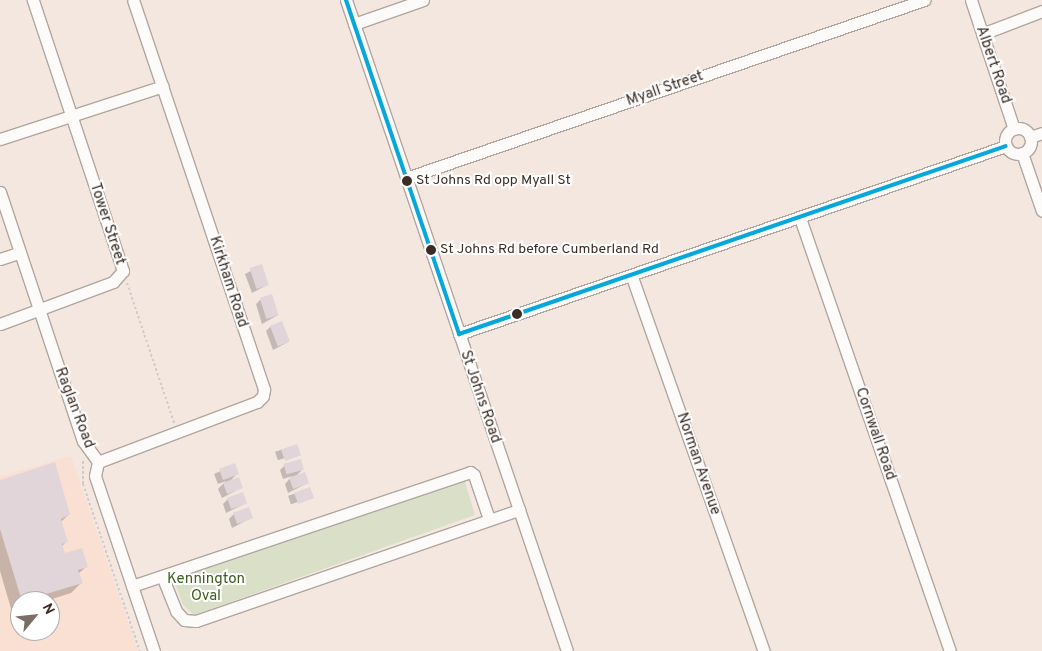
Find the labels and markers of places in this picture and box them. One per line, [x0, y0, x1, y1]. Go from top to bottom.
place label: St Johns Rd opp Myall St [416, 173, 571, 189]
marker: St Johns Rd opp Myall St [402, 176, 412, 186]
place label: St Johns Rd before Cumberland Rd [440, 242, 659, 258]
marker: St Johns Rd before Cumberland Rd [426, 245, 436, 255]
unlabelled marker [512, 309, 522, 319]

